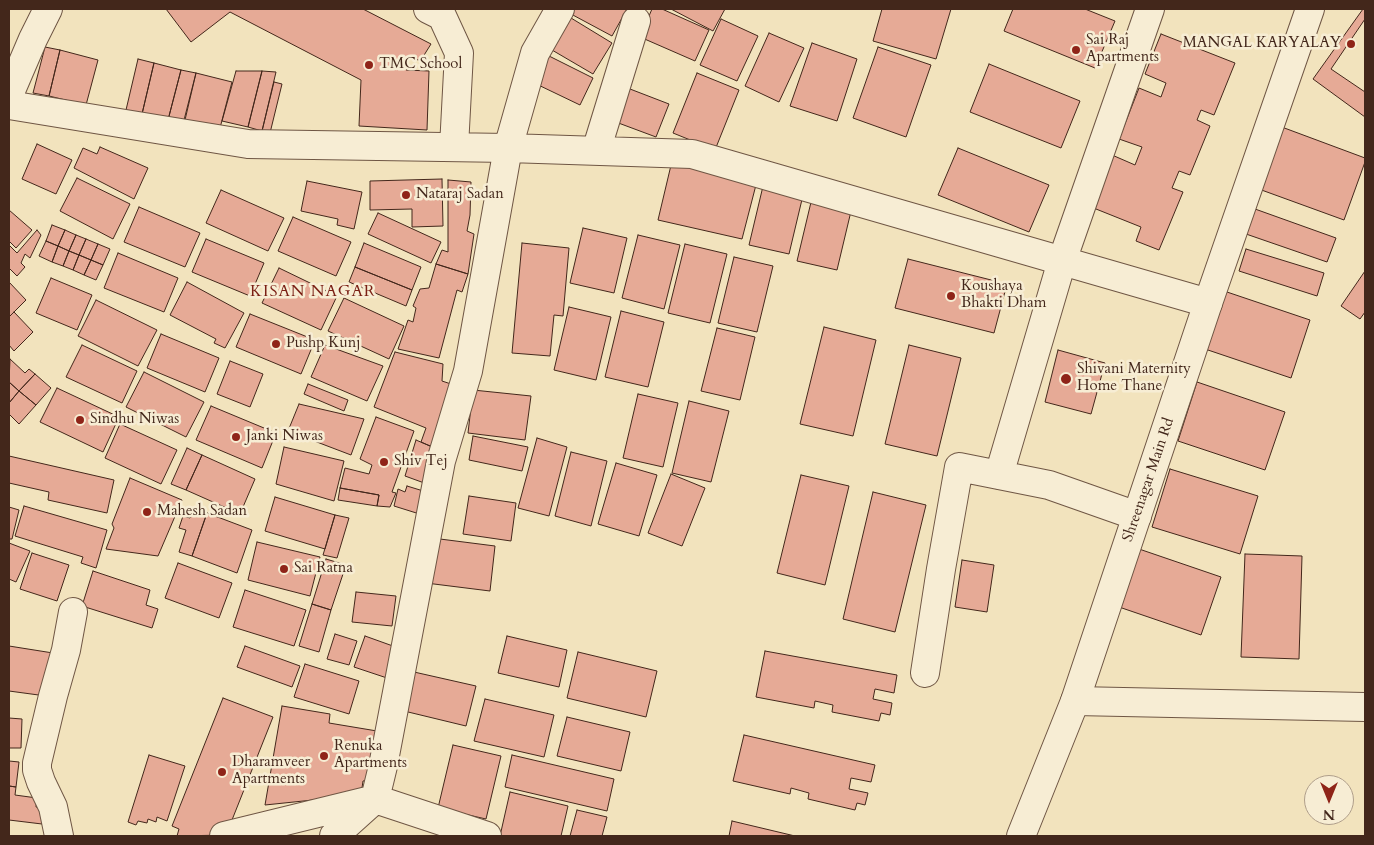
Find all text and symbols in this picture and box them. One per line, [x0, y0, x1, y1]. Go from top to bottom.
place label: Sai Raj Apartments [1086, 32, 1159, 67]
place label: MANGAL KARYALAY [1183, 35, 1341, 53]
marker: MANGAL KARYALAY [1345, 38, 1357, 50]
marker: Sai Raj Apartments [1070, 44, 1082, 56]
place label: TMC School [379, 56, 462, 74]
marker: TMC School [363, 59, 375, 71]
place label: Nataraj Sadan [416, 186, 504, 204]
marker: Nataraj Sadan [400, 189, 412, 201]
place label: Koushaya Bhakti Dham [961, 278, 1047, 313]
district label: KISAN NAGAR [249, 282, 377, 302]
marker: Koushaya Bhakti Dham [945, 290, 957, 302]
place label: Pushp Kunj [286, 335, 361, 353]
marker: Pushp Kunj [270, 338, 282, 350]
place label: Shivani Maternity Home Thane [1077, 361, 1191, 396]
marker: Shivani Maternity Home Thane [1059, 372, 1073, 386]
place label: Sindhu Niwas [90, 411, 179, 429]
marker: Sindhu Niwas [74, 414, 86, 426]
street label: Shreenagar Main Rd [1119, 416, 1179, 544]
place label: Janki Niwas [246, 428, 323, 446]
marker: Janki Niwas [230, 431, 242, 443]
place label: Shiv Tej [394, 453, 448, 471]
marker: Shiv Tej [378, 456, 390, 468]
place label: Mahesh Sadan [157, 503, 247, 521]
marker: Mahesh Sadan [141, 506, 153, 518]
place label: Sai Ratna [294, 560, 353, 578]
marker: Sai Ratna [278, 563, 290, 575]
place label: Renuka Apartments [334, 738, 407, 773]
marker: Renuka Apartments [318, 750, 330, 762]
place label: Dharamveer Apartments [232, 754, 310, 789]
marker: Dharamveer Apartments [216, 766, 228, 778]
north arrow [1304, 775, 1354, 825]
text: N [1323, 805, 1335, 824]

